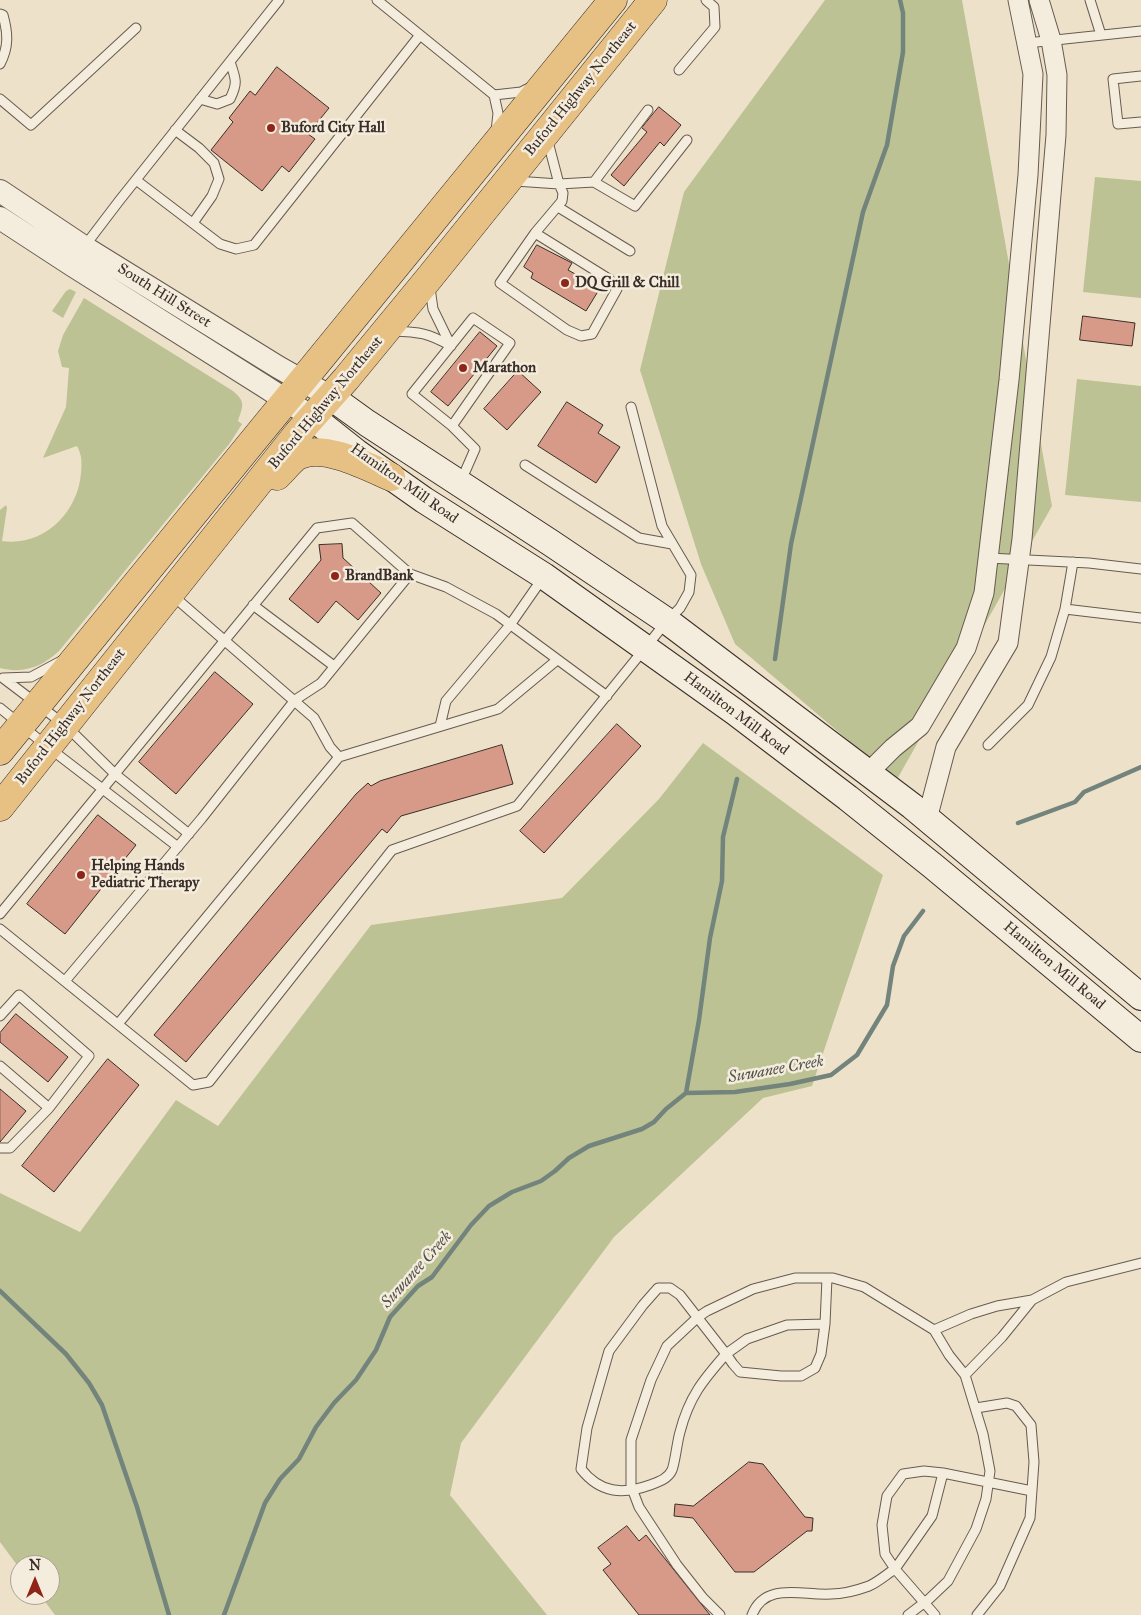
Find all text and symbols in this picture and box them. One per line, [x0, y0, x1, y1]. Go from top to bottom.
street label: Buford Highway Northeast [521, 18, 641, 160]
place label: Buford City Hall [281, 119, 385, 137]
marker: Buford City Hall [265, 122, 277, 134]
street label: South Hill Street [114, 260, 214, 332]
place label: DQ Grill & Chill [575, 274, 679, 292]
marker: DQ Grill & Chill [559, 277, 571, 289]
street label: Buford Highway Northeast [265, 333, 387, 473]
place label: Marathon [473, 359, 536, 377]
marker: Marathon [457, 362, 469, 374]
street label: Hamilton Mill Road [347, 440, 461, 528]
place label: BrandBank [345, 567, 414, 585]
marker: BrandBank [329, 570, 341, 582]
street label: Buford Highway Northeast [12, 645, 130, 789]
street label: Hamilton Mill Road [680, 669, 792, 759]
place label: Helping Hands Pediatric Therapy [91, 857, 199, 892]
marker: Helping Hands Pediatric Therapy [75, 869, 87, 881]
street label: Hamilton Mill Road [999, 918, 1109, 1014]
water label: Suwanee Creek [727, 1052, 825, 1088]
water label: Suwanee Creek [377, 1228, 457, 1312]
north arrow [10, 1555, 60, 1605]
text: N [29, 1557, 41, 1574]

